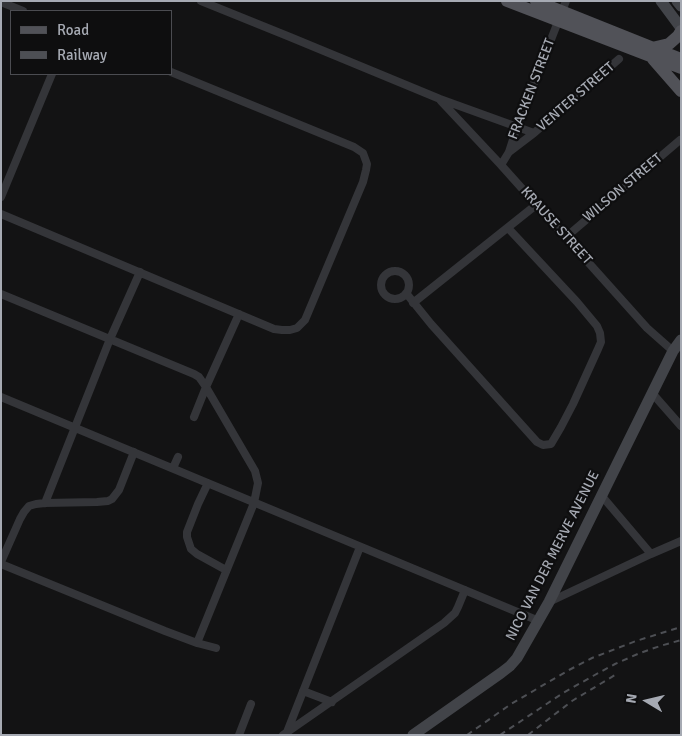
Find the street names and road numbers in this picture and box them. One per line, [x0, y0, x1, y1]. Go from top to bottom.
street label: FRACKEN STREET [505, 36, 559, 142]
street label: VENTER STREET [534, 59, 618, 135]
street label: WILSON STREET [580, 150, 666, 226]
street label: KRAUSE STREET [517, 184, 595, 268]
street label: NICO VAN DER MERVE AVENUE [503, 468, 603, 644]

